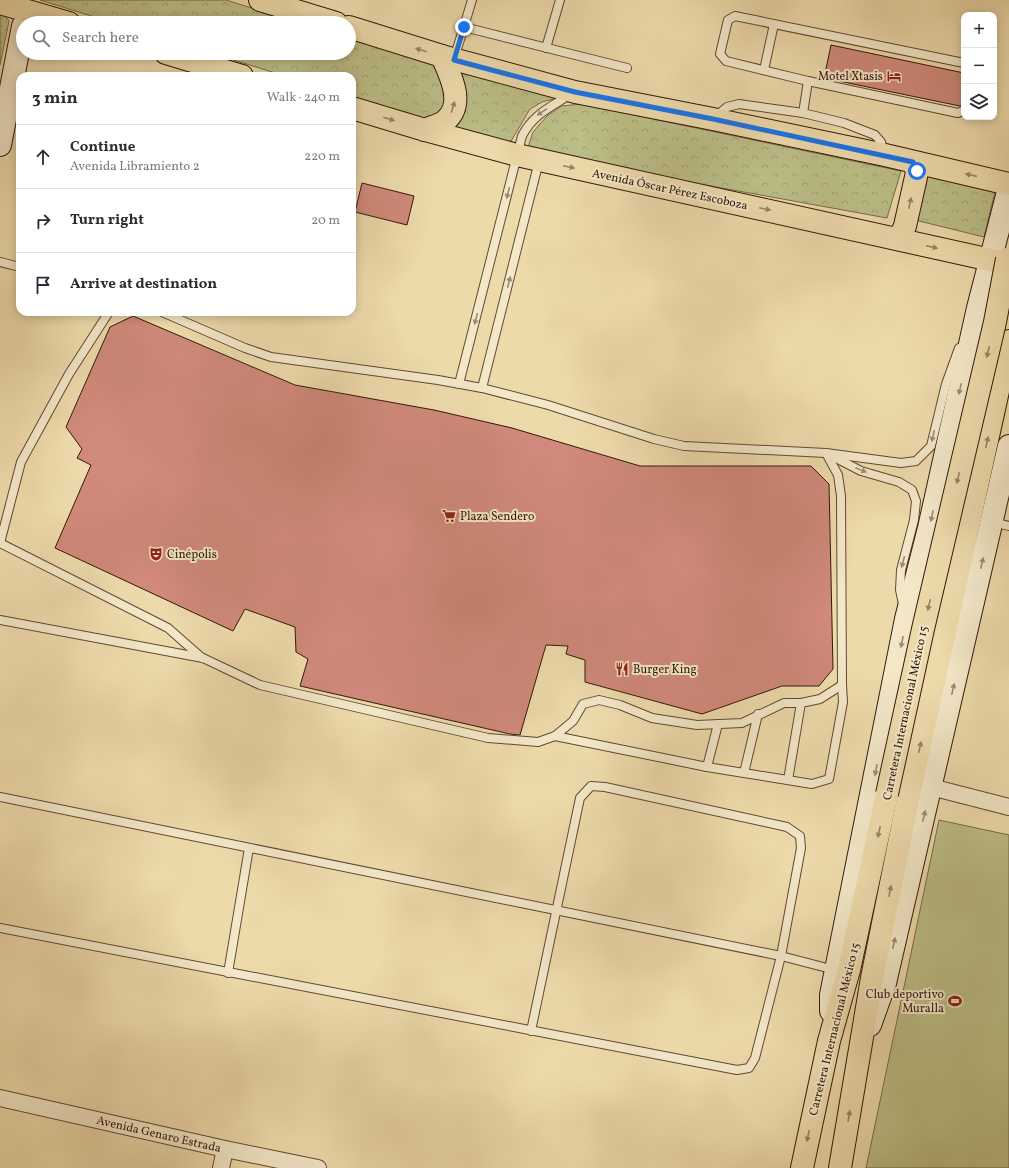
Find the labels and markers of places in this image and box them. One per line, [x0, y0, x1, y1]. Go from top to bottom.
hotel icon: Motel Xtasis [886, 68, 902, 84]
place label: Motel Xtasis [818, 69, 883, 85]
supermarket icon: Plaza Sendero [441, 508, 457, 524]
place label: Plaza Sendero [460, 509, 534, 525]
theatre icon: Cinépolis [148, 546, 164, 562]
place label: Cinépolis [167, 547, 217, 563]
restaurant icon: Burger King [614, 661, 630, 677]
place label: Burger King [633, 662, 697, 678]
place label: Club deportivo Muralla [866, 987, 944, 1017]
sports icon: Club deportivo Muralla [947, 993, 963, 1009]

